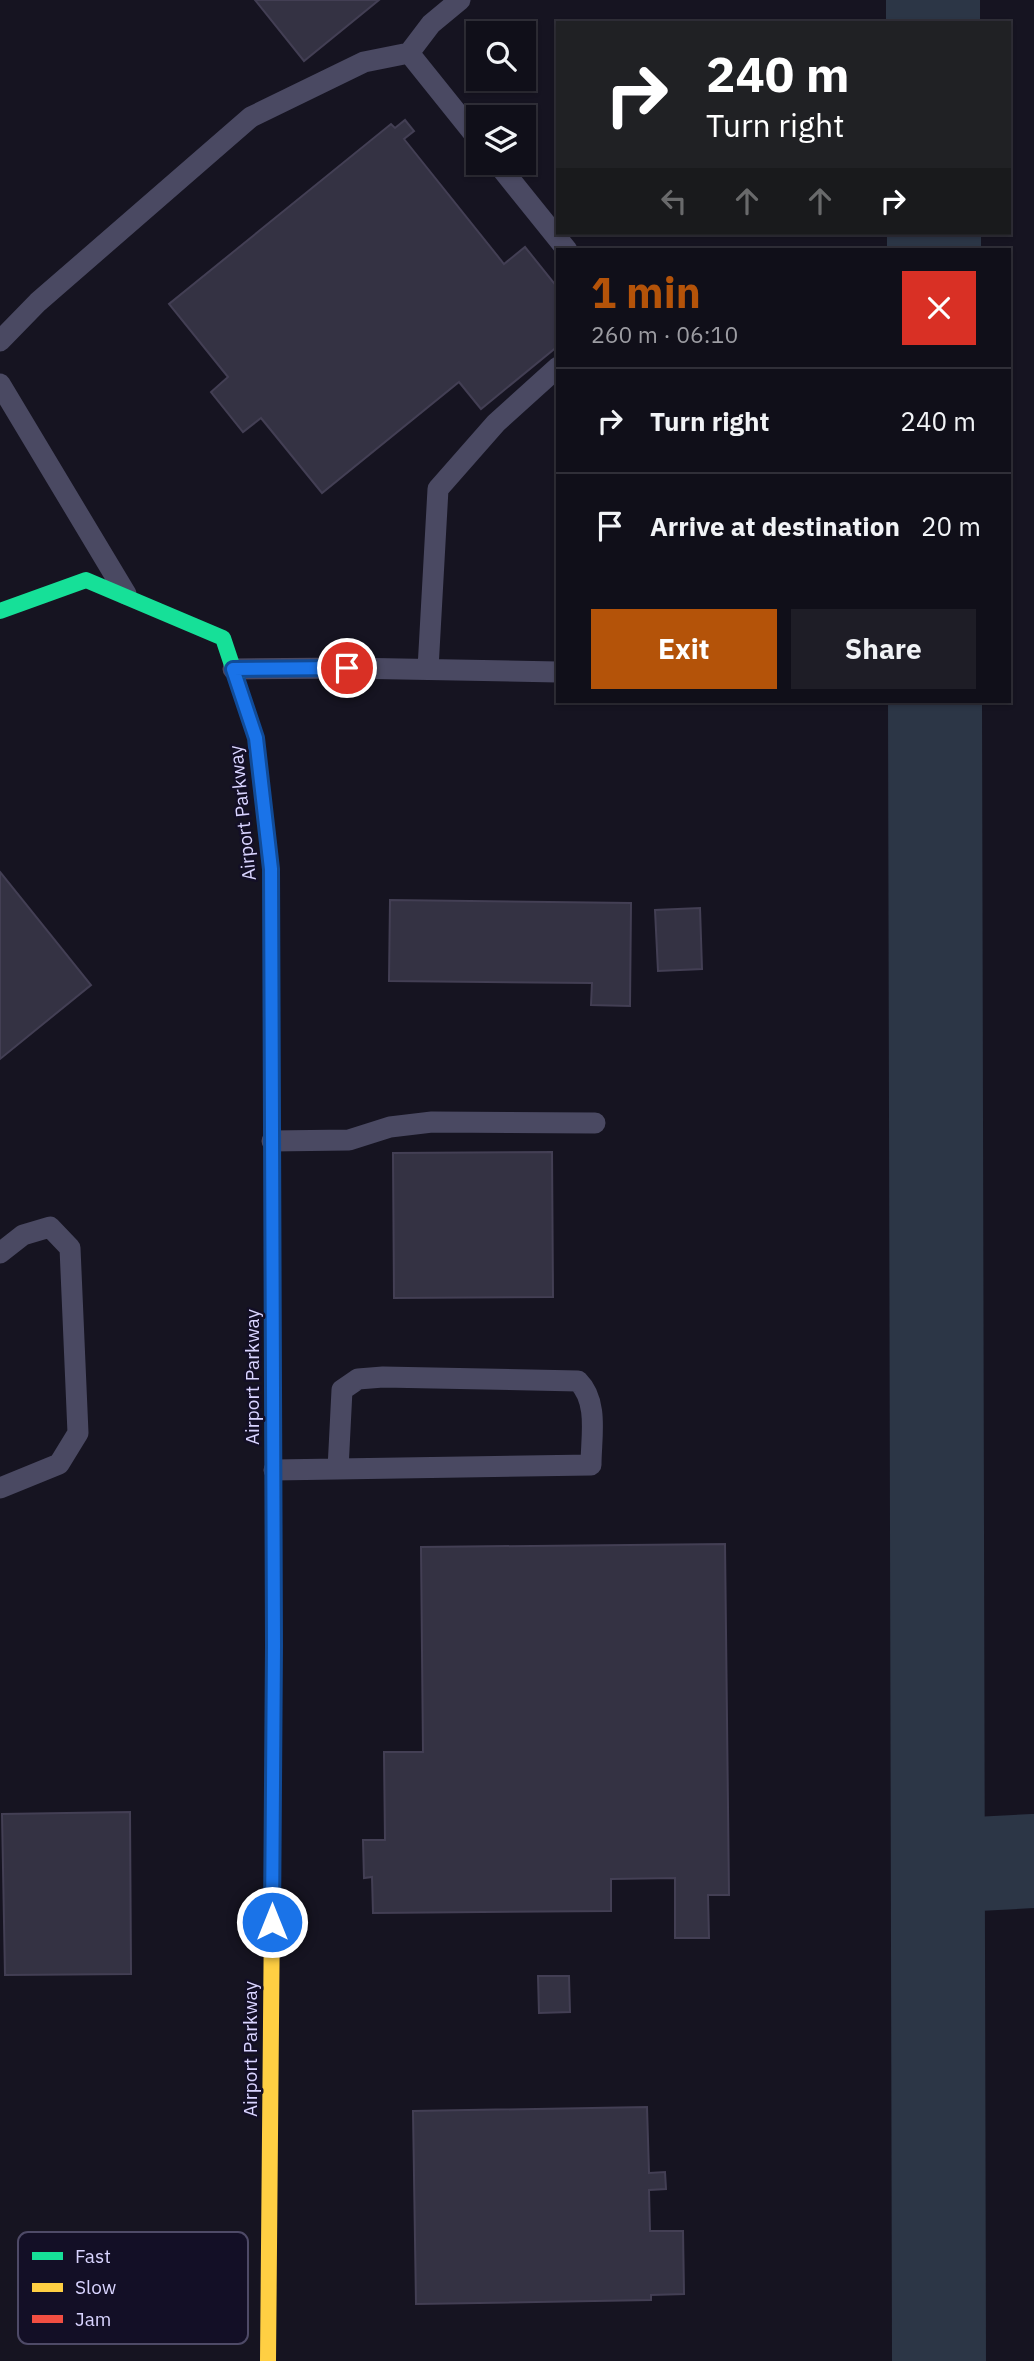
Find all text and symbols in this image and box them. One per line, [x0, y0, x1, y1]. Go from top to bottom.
map controls [466, 21, 536, 175]
button: search [466, 21, 536, 91]
text: 240 m [706, 42, 850, 105]
icon: right [591, 49, 682, 140]
text: Turn right [706, 104, 844, 146]
button: layers [466, 105, 536, 175]
icon: left [655, 182, 693, 220]
icon: ahead [728, 182, 766, 220]
icon: ahead [801, 182, 839, 220]
icon: right [874, 182, 912, 220]
text: 1 min [591, 265, 701, 320]
button: close [902, 271, 976, 345]
text: 260 m · 06:10 [591, 319, 738, 349]
icon: right [591, 402, 629, 440]
text: Turn right [650, 404, 769, 438]
text: 240 m [900, 404, 976, 438]
icon: arrive [591, 507, 629, 545]
text: Arrive at destination [650, 509, 900, 543]
text: 20 m [921, 509, 981, 543]
button: Exit [591, 609, 777, 689]
button: Share [791, 609, 976, 689]
pin [317, 638, 377, 698]
icon: arrive [328, 649, 366, 687]
street label: Airport Parkway [223, 744, 261, 882]
street label: Airport Parkway [240, 1308, 264, 1445]
position arrow [235, 1885, 309, 1959]
street label: Airport Parkway [238, 1980, 262, 2117]
legend [18, 2232, 248, 2344]
text: Fast [75, 2244, 111, 2268]
text: Slow [75, 2275, 116, 2299]
text: Jam [75, 2307, 111, 2331]

